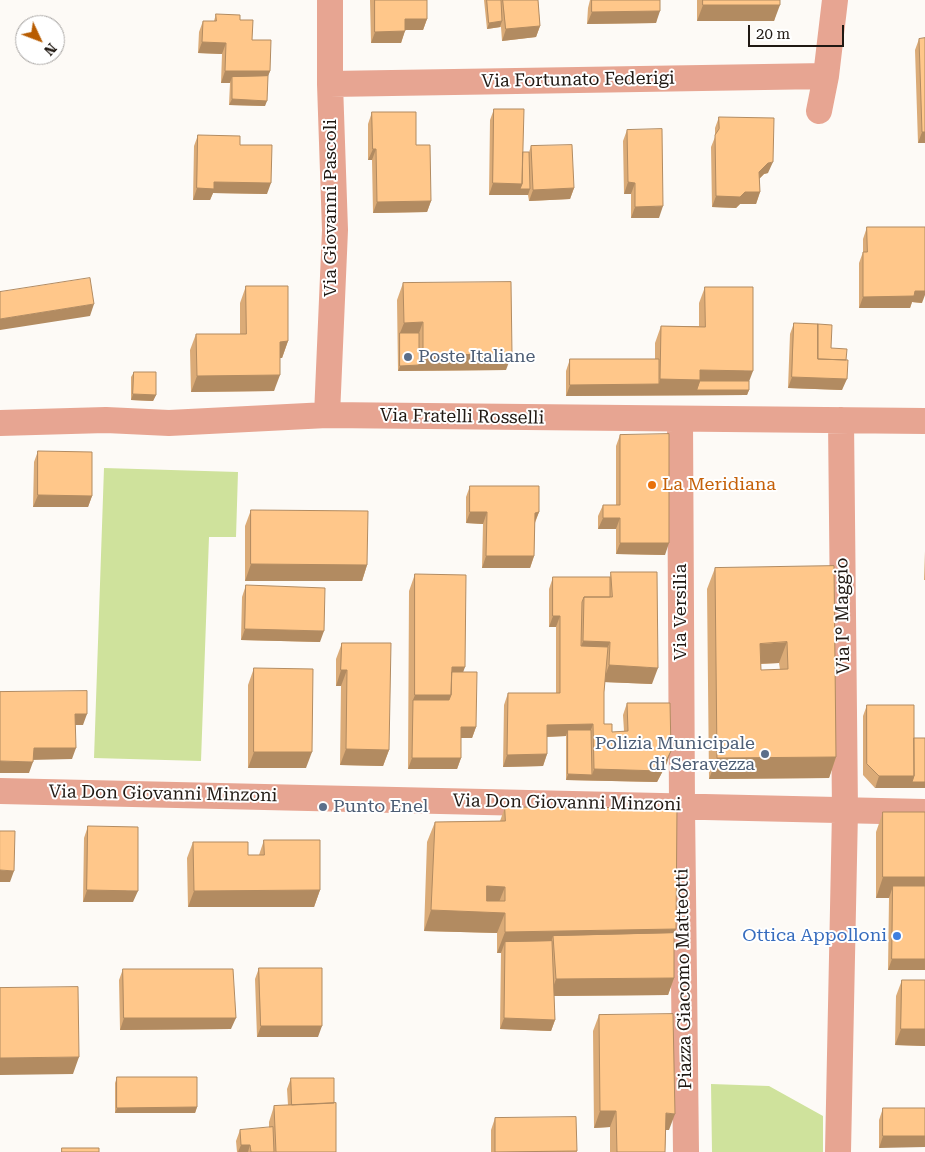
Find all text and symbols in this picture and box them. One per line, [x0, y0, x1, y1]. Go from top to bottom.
north arrow [15, 15, 65, 65]
scale bar [750, 15, 846, 47]
text: 20 m [756, 25, 790, 43]
text: N [41, 40, 60, 59]
street label: Via Fortunato Federigi [481, 68, 675, 92]
street label: Via Giovanni Pascoli [320, 119, 342, 297]
place label: Poste Italiane [418, 346, 535, 368]
marker: Poste Italiane [402, 351, 414, 363]
street label: Via Fratelli Rosselli [380, 405, 544, 429]
place label: La Meridiana [662, 474, 776, 496]
marker: La Meridiana [646, 479, 658, 491]
street label: Via I° Maggio [831, 557, 855, 675]
street label: Via Versilia [670, 564, 692, 660]
place label: Polizia Municipale di Seravezza [595, 733, 755, 776]
marker: Polizia Municipale di Seravezza [759, 748, 771, 760]
street label: Via Don Giovanni Minzoni [48, 781, 278, 807]
street label: Via Don Giovanni Minzoni [452, 790, 682, 816]
place label: Punto Enel [333, 796, 428, 818]
marker: Punto Enel [317, 801, 329, 813]
street label: Piazza Giacomo Matteotti [671, 868, 697, 1090]
place label: Ottica Appolloni [742, 925, 887, 947]
marker: Ottica Appolloni [891, 930, 903, 942]

